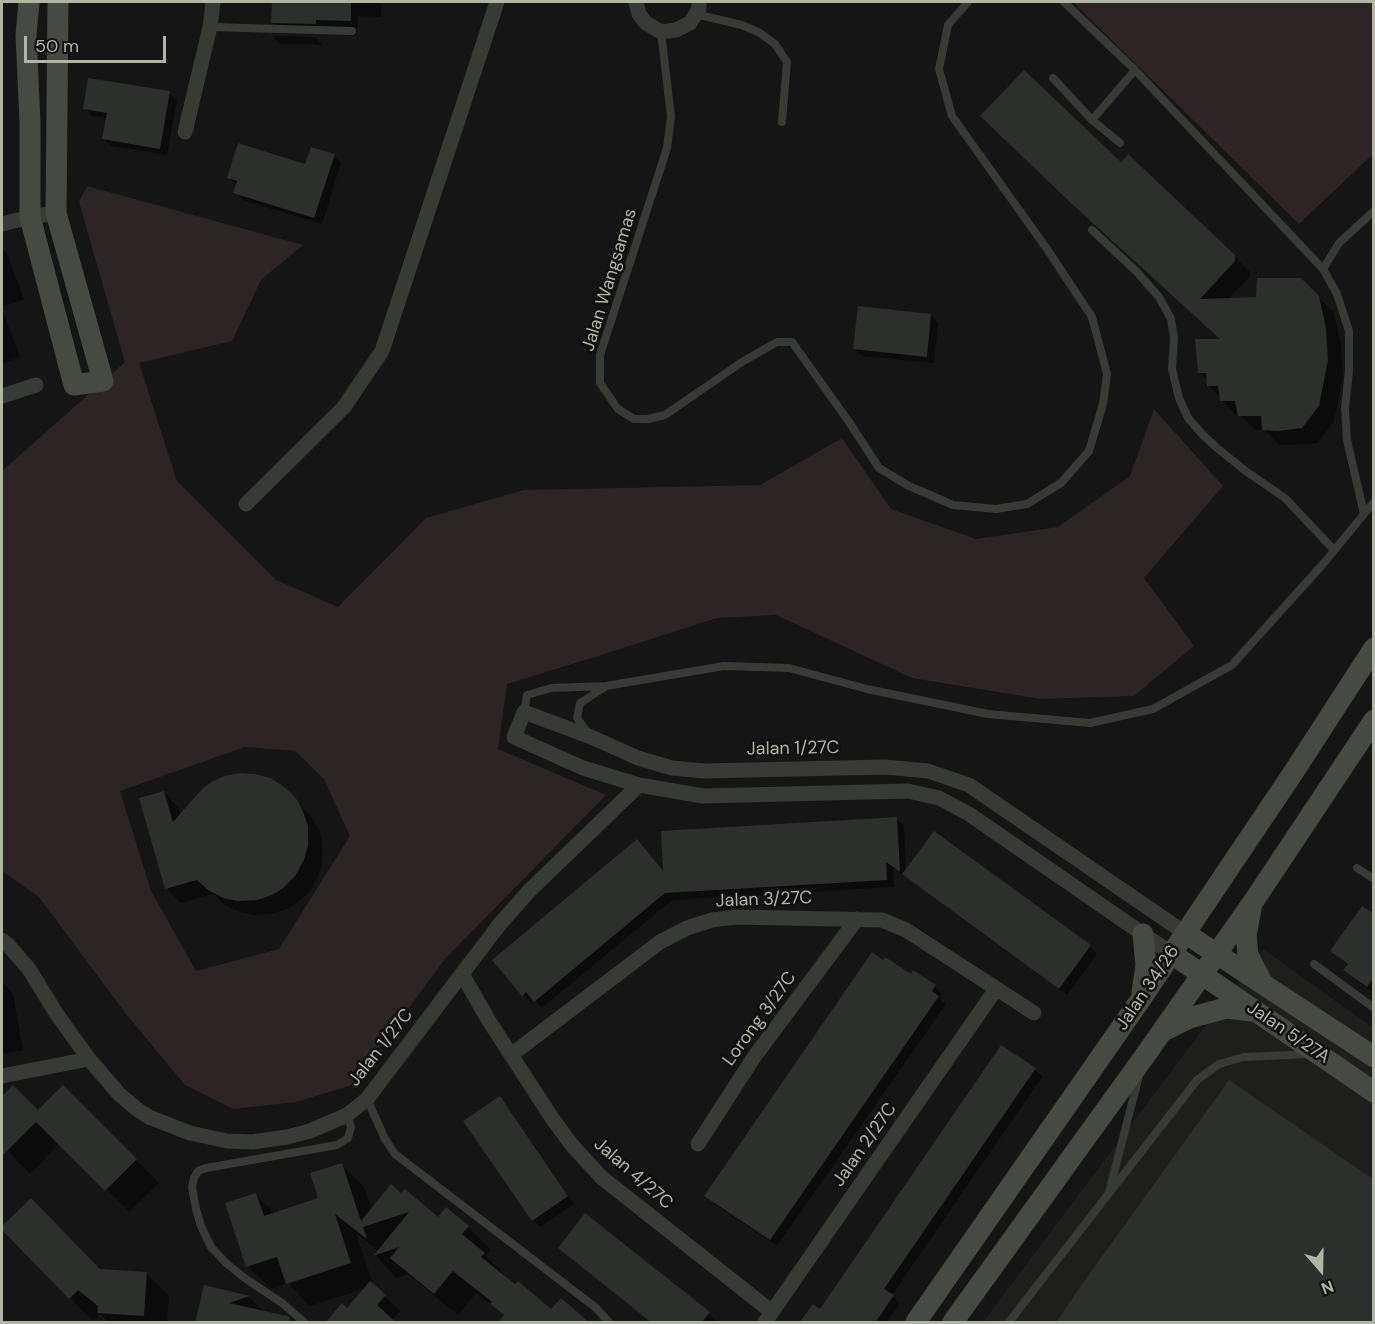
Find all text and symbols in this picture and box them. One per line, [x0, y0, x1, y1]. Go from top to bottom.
scale bar [27, 24, 170, 62]
text: 50 m [35, 34, 79, 58]
street label: Jalan Wangsamas [578, 206, 642, 354]
street label: Jalan 1/27C [747, 737, 839, 761]
street label: Jalan 3/27C [715, 888, 813, 912]
street label: Jalan 34/26 [1112, 941, 1184, 1035]
street label: Lorong 3/27C [719, 968, 801, 1070]
street label: Jalan 5/27A [1242, 997, 1334, 1069]
street label: Jalan 1/27C [344, 1005, 418, 1091]
street label: Jalan 2/27C [828, 1099, 902, 1191]
street label: Jalan 4/27C [589, 1134, 677, 1214]
north arrow [1291, 1240, 1351, 1300]
text: N [1318, 1276, 1336, 1299]

